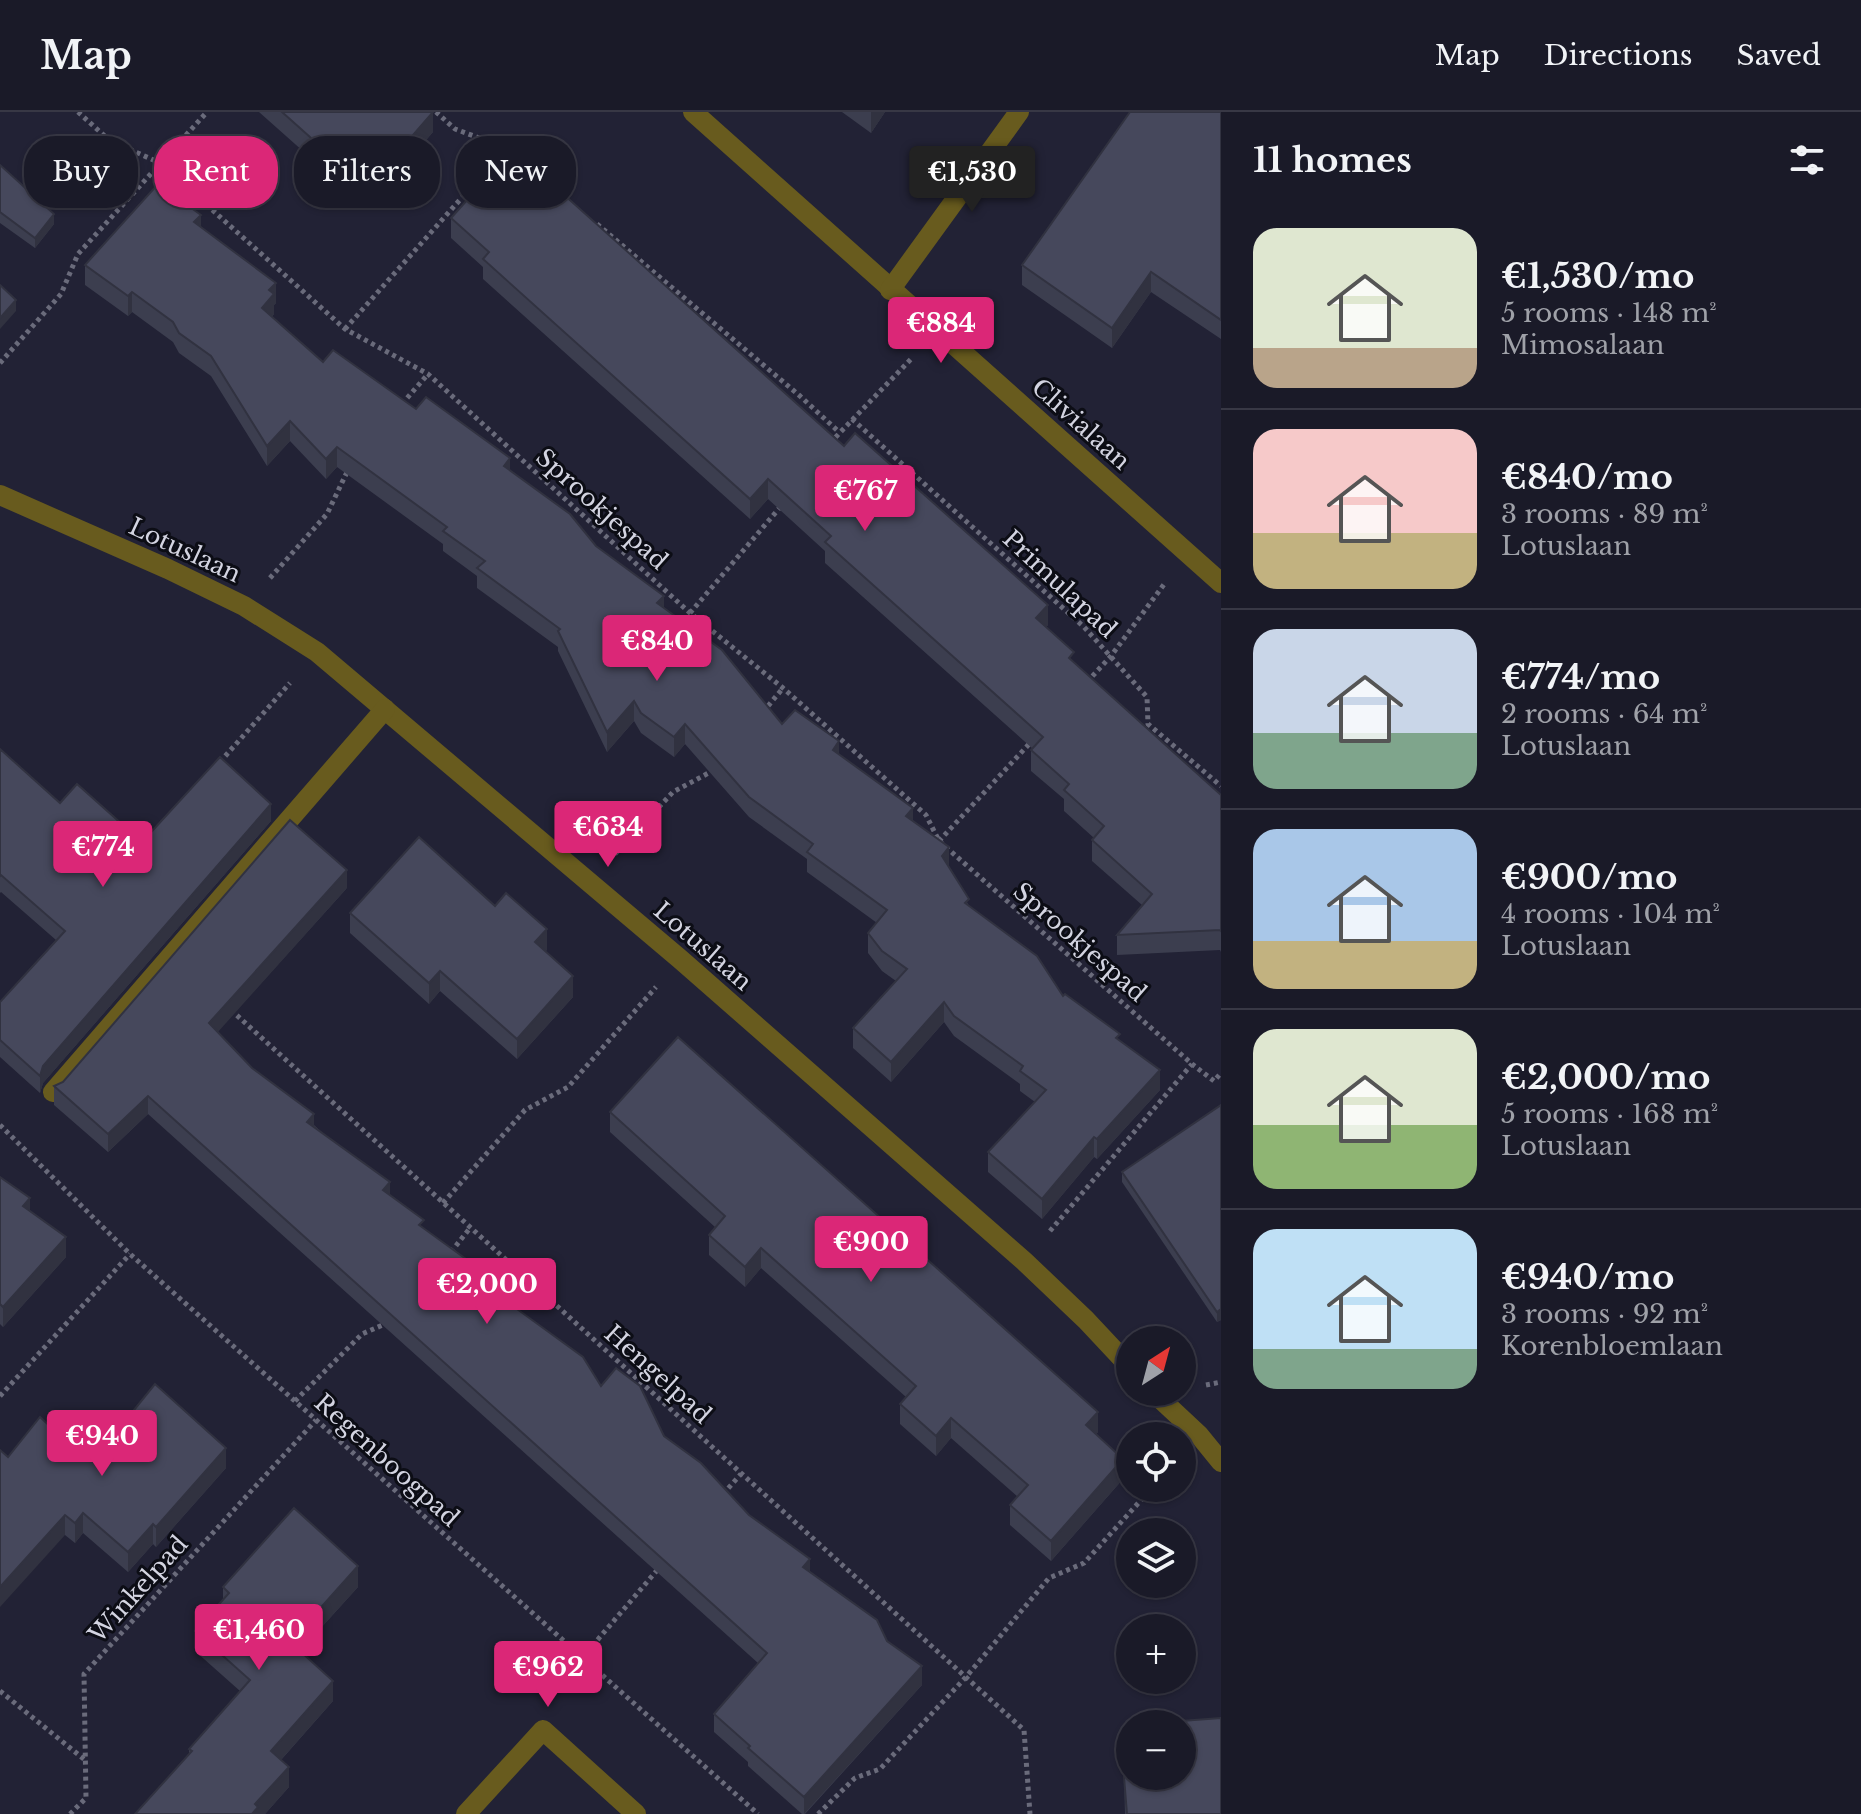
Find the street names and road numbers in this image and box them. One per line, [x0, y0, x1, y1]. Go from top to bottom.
street label: Clivialaan [1026, 372, 1136, 476]
street label: Sprookjespad [530, 442, 674, 576]
street label: Lotuslaan [124, 511, 246, 589]
street label: Primulapad [997, 524, 1123, 644]
street label: Sprookjespad [1008, 876, 1152, 1008]
street label: Lotuslaan [648, 896, 758, 996]
street label: Hengelpad [599, 1319, 717, 1429]
street label: Regenboogpad [309, 1388, 465, 1532]
street label: Winkelpad [82, 1530, 194, 1649]

